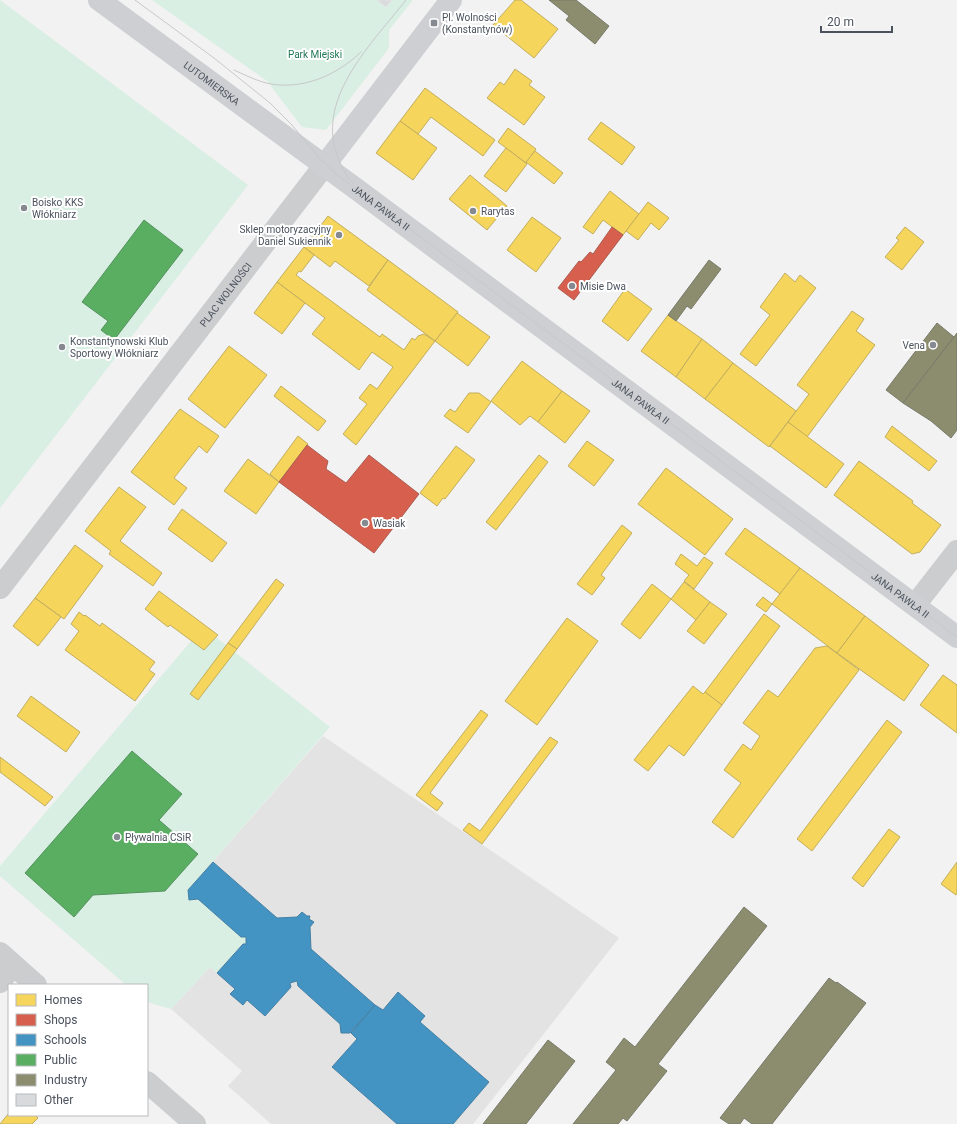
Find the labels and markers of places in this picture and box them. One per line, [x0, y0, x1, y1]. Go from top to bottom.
place label: Pl. Wolności (Konstantynów) [442, 12, 512, 36]
marker: Pl. Wolności (Konstantynów) [429, 18, 439, 28]
place label: Boisko KKS Włókniarz [32, 197, 83, 220]
marker: Boisko KKS Włókniarz [19, 203, 29, 213]
marker: Rarytas [468, 206, 478, 216]
place label: Rarytas [481, 206, 515, 217]
place label: Sklep motoryzacyjny Daniel Sukiennik [240, 224, 332, 247]
marker: Sklep motoryzacyjny Daniel Sukiennik [334, 230, 344, 240]
marker: Misie Dwa [567, 281, 577, 291]
place label: Misie Dwa [580, 281, 626, 292]
place label: Konstantynowski Klub Sportowy Włókniarz [70, 336, 169, 359]
place label: Vena [903, 340, 925, 351]
marker: Vena [928, 340, 938, 350]
marker: Konstantynowski Klub Sportowy Włókniarz [57, 342, 67, 352]
marker: Wasiak [360, 518, 370, 528]
place label: Wasiak [373, 518, 406, 529]
marker: Pływalnia CSiR [112, 832, 122, 842]
place label: Pływalnia CSiR [125, 832, 191, 843]

